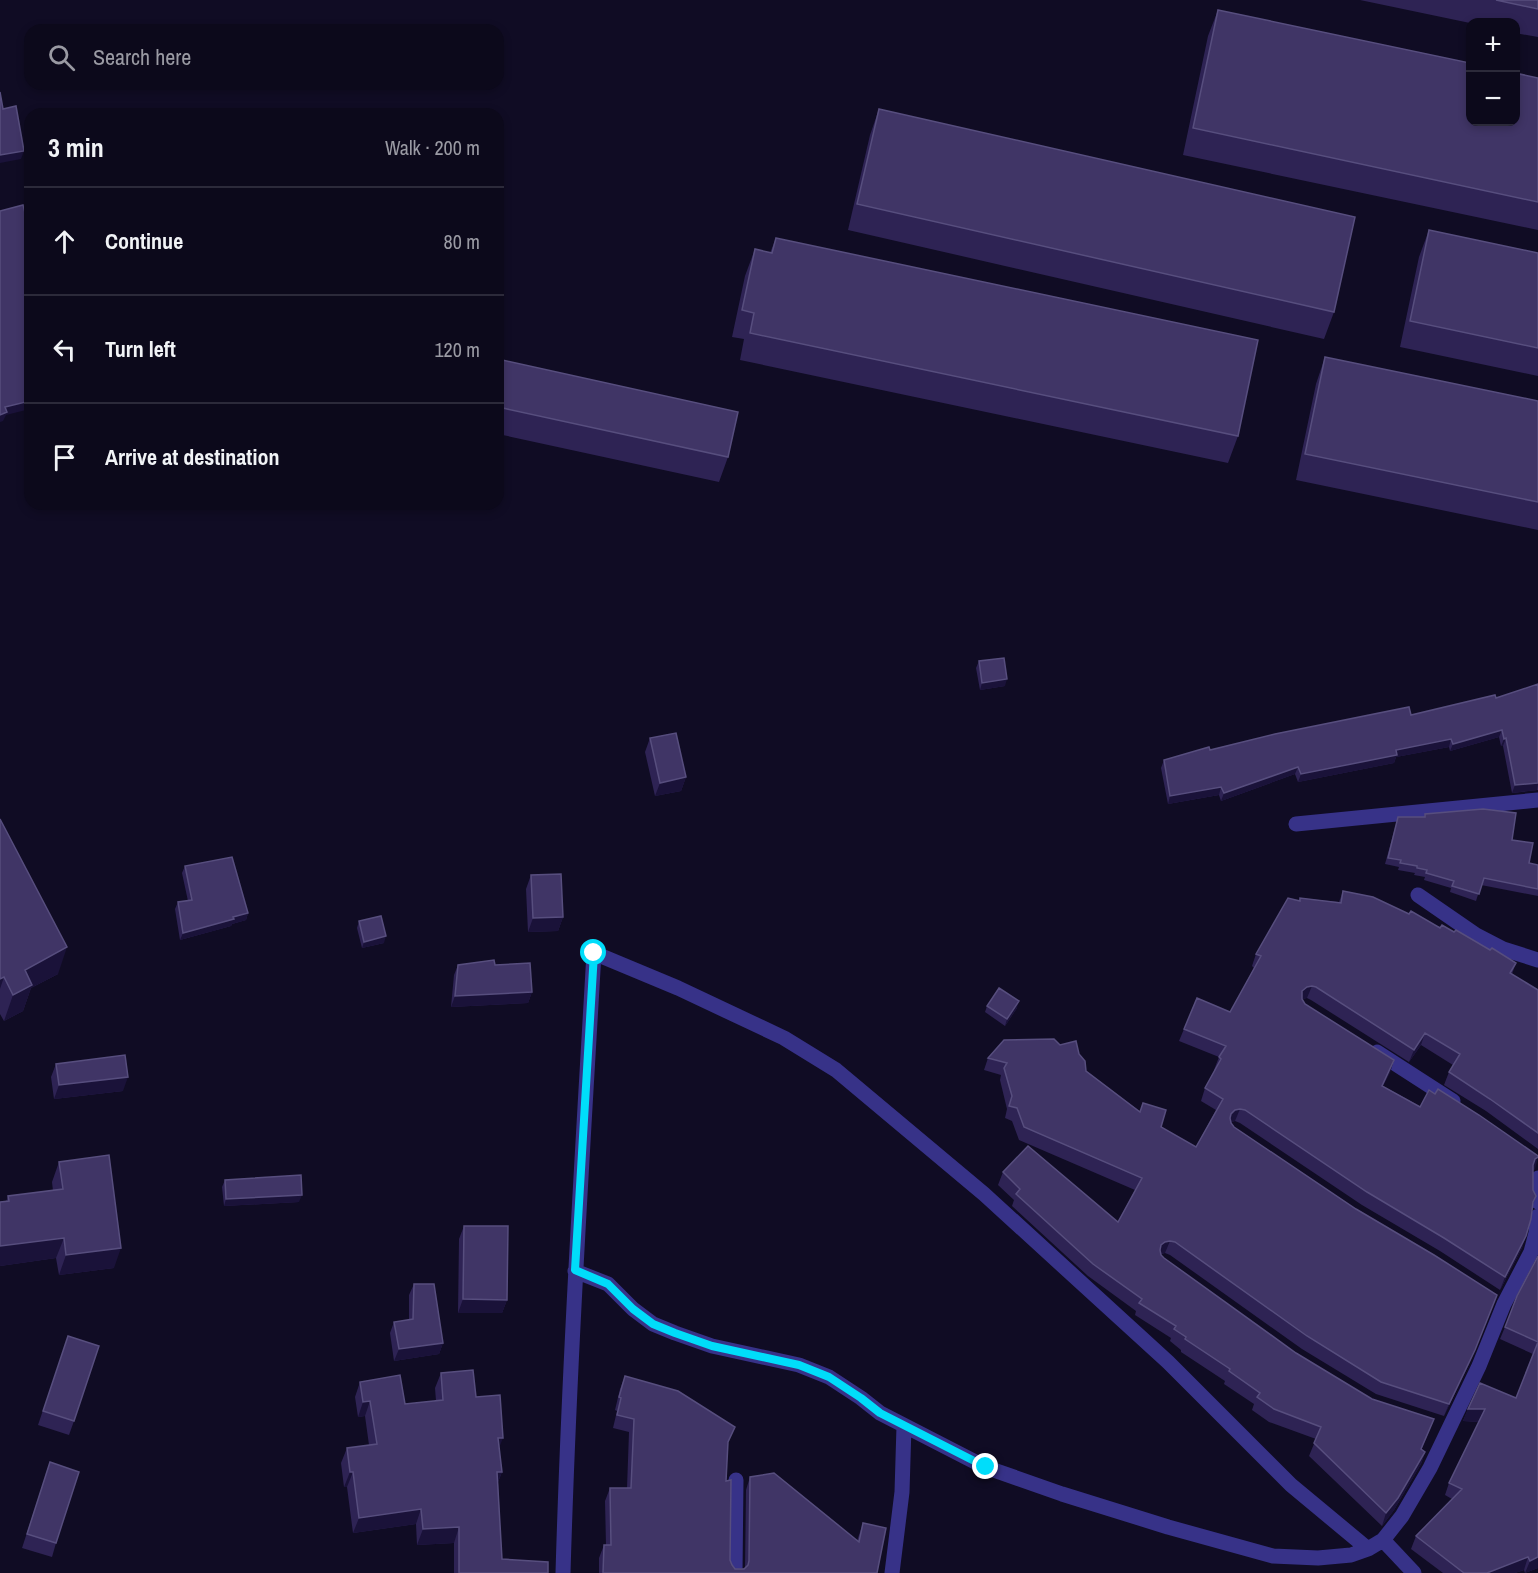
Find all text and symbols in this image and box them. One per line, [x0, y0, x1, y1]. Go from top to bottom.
map controls [1466, 18, 1520, 126]
button: + [1466, 18, 1520, 72]
search box [24, 24, 504, 90]
icon: search [45, 41, 78, 74]
text: Search here [93, 42, 191, 72]
button: − [1466, 72, 1520, 126]
text: 3 min [48, 130, 104, 165]
text: Walk · 200 m [385, 134, 480, 161]
icon: ahead [48, 225, 81, 258]
text: Continue [105, 226, 183, 256]
text: 80 m [444, 228, 480, 255]
icon: left [48, 333, 81, 366]
text: Turn left [105, 334, 176, 364]
text: 120 m [434, 336, 480, 363]
icon: arrive [48, 441, 81, 474]
text: Arrive at destination [105, 442, 279, 472]
route start [580, 939, 606, 965]
route end [972, 1453, 998, 1479]

